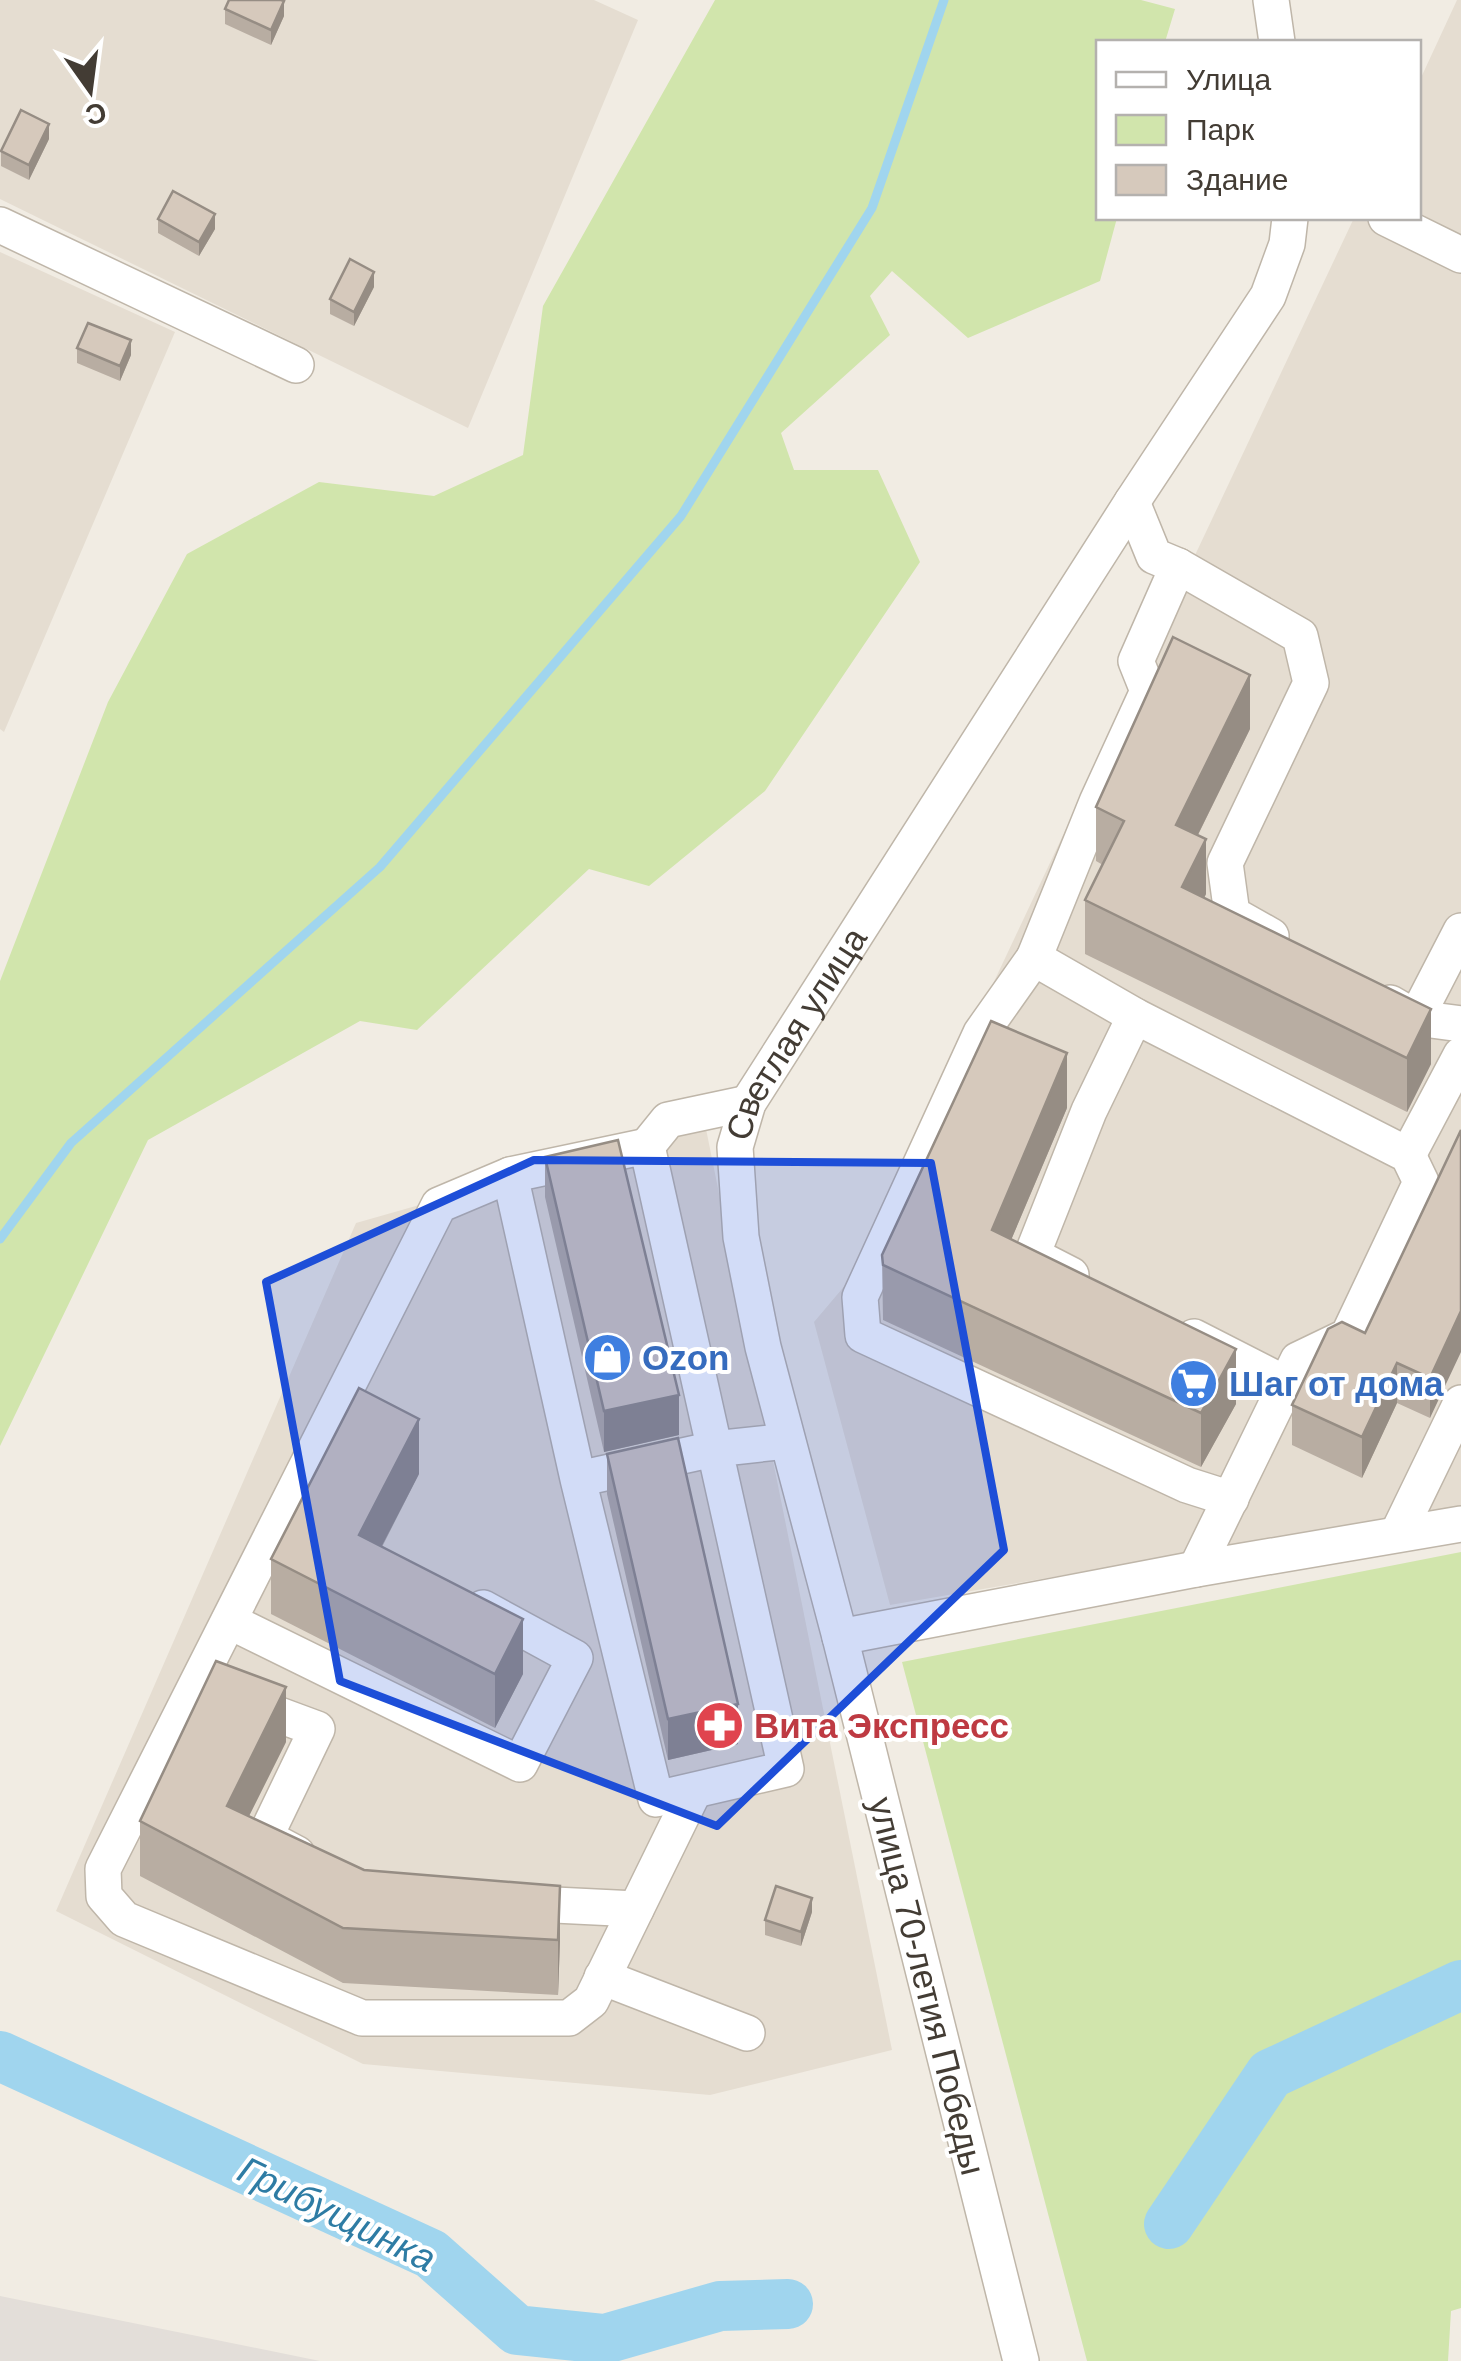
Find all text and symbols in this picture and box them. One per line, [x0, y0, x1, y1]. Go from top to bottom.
north arrow [40, 40, 140, 140]
legend [1096, 40, 1421, 220]
text: Улица [1186, 63, 1271, 96]
text: С [82, 96, 109, 131]
text: Парк [1186, 113, 1255, 146]
text: Здание [1186, 163, 1288, 196]
street label: Светлая улица [718, 920, 874, 1144]
shop icon: Ozon [581, 1332, 633, 1384]
place label: Ozon [642, 1338, 729, 1377]
supermarket icon: Шаг от дома [1168, 1358, 1220, 1410]
place label: Шаг от дома [1229, 1364, 1444, 1403]
pharmacy icon: Вита Экспресс [693, 1700, 745, 1752]
place label: Вита Экспресс [754, 1706, 1009, 1745]
street label: улица 70-летия Победы [862, 1793, 993, 2179]
water label: Грибущинка [231, 2148, 443, 2280]

